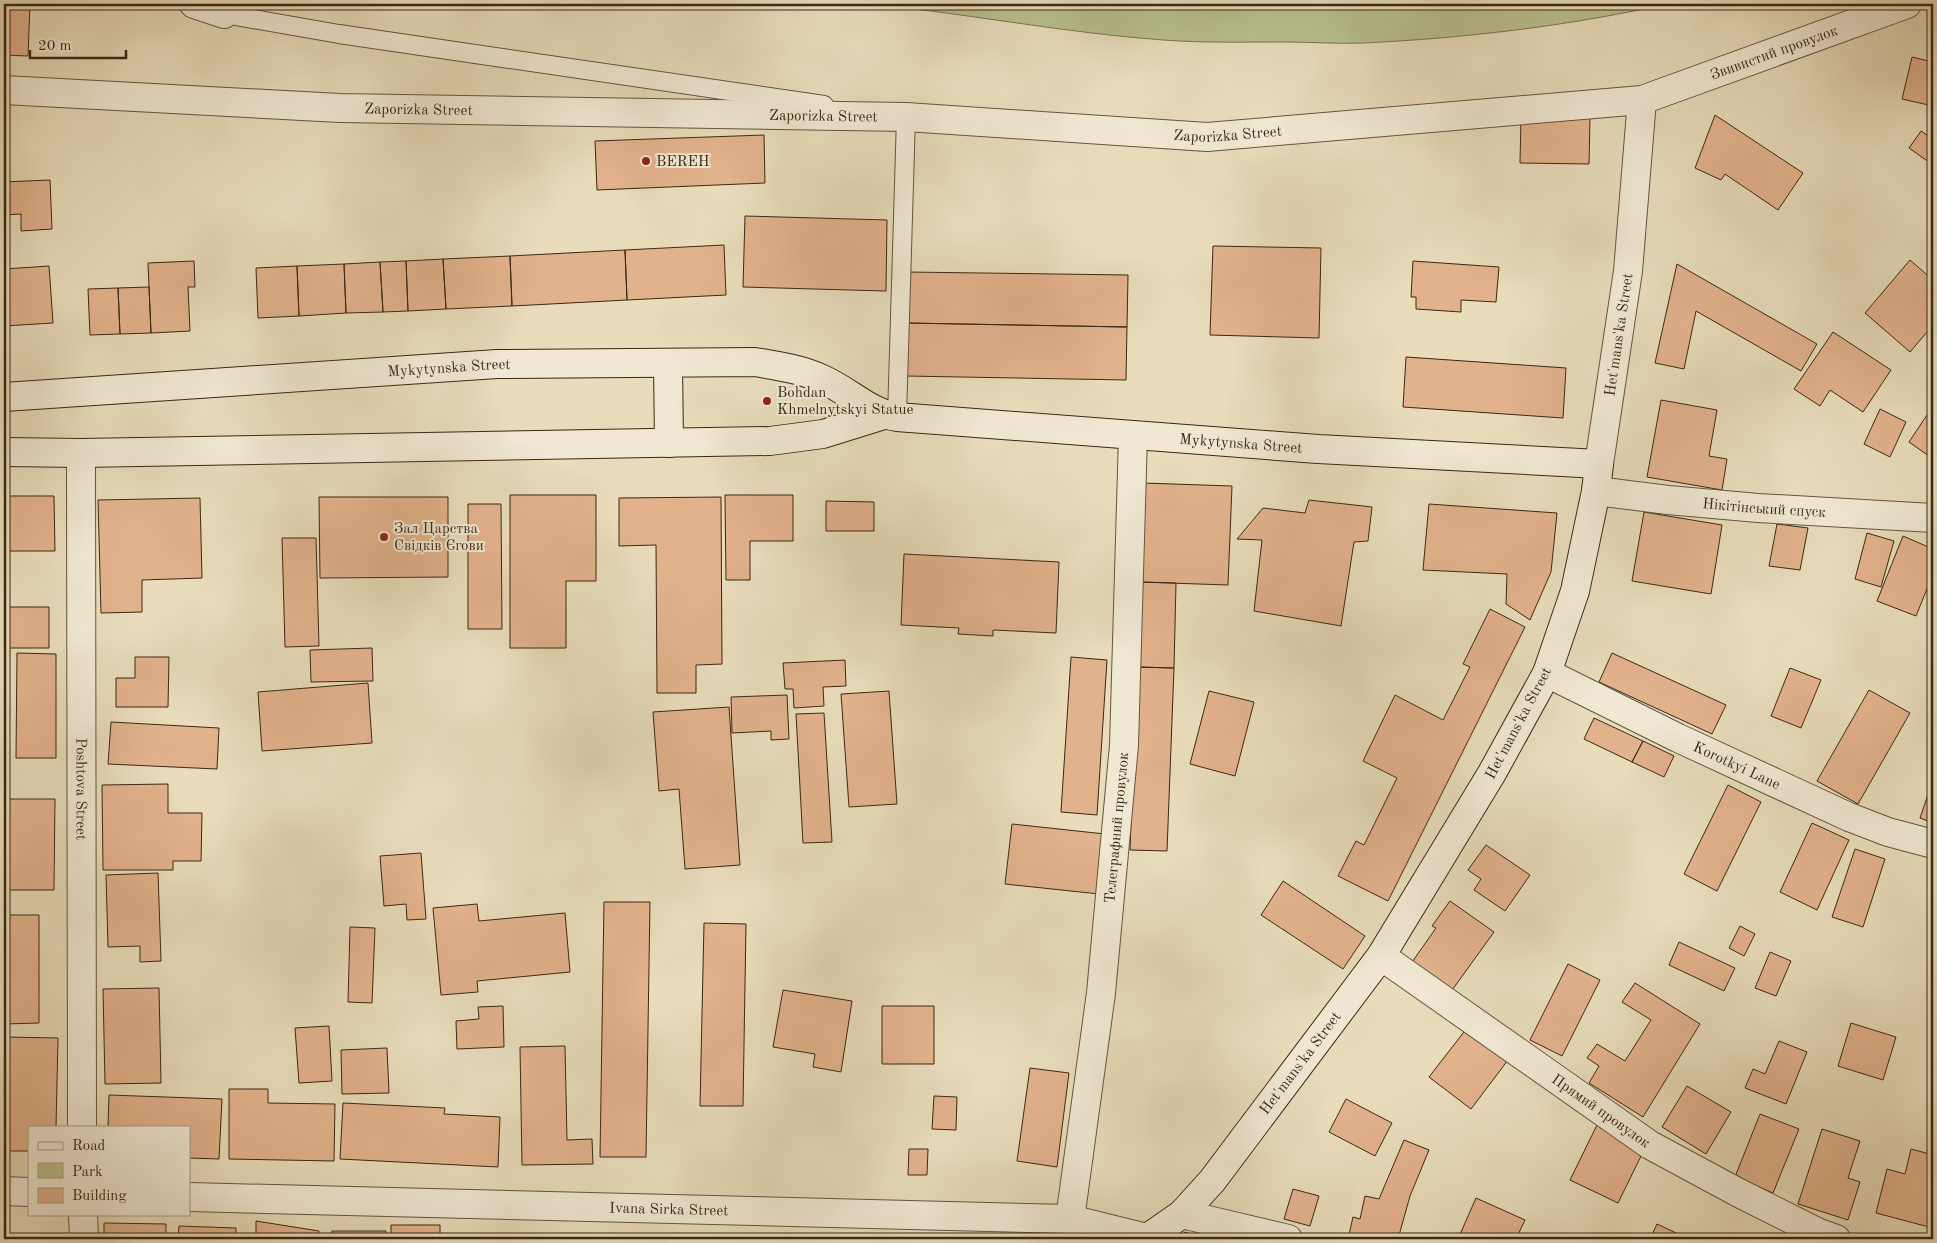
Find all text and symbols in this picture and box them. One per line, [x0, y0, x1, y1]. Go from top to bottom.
street label: Звивистий провулок [1709, 24, 1840, 84]
scale bar [30, 28, 126, 60]
text: 20 m [38, 39, 72, 54]
street label: Zaporizka Street [364, 102, 473, 119]
street label: Zaporizka Street [769, 109, 878, 126]
street label: Zaporizka Street [1173, 125, 1283, 146]
marker: BEREH [640, 155, 652, 167]
place label: BEREH [656, 155, 710, 170]
street label: Het'mans'ka Street [1603, 272, 1637, 397]
street label: Mykytynska Street [387, 358, 511, 380]
place label: Bohdan Khmelnytskyi Statue [777, 386, 913, 418]
marker: Bohdan Khmelnytskyi Statue [761, 395, 773, 407]
street label: Mykytynska Street [1179, 432, 1303, 457]
street label: Нікітінський спуск [1702, 497, 1827, 521]
place label: Зал Царства Свідків Єгови [394, 522, 484, 554]
marker: Зал Царства Свідків Єгови [378, 531, 390, 543]
street label: Het'mans'ka Street [1484, 665, 1555, 782]
street label: Poshtova Street [72, 738, 88, 840]
street label: Korotkyi Lane [1690, 740, 1782, 793]
street label: Телеграфний провулок [1103, 751, 1132, 904]
street label: Het'mans'ka Street [1258, 1010, 1345, 1118]
street label: Прямий провулок [1548, 1072, 1653, 1152]
legend [28, 1126, 190, 1216]
text: Road [72, 1139, 106, 1154]
text: Park [72, 1165, 103, 1180]
text: Building [72, 1189, 127, 1204]
street label: Ivana Sirka Street [609, 1201, 729, 1219]

